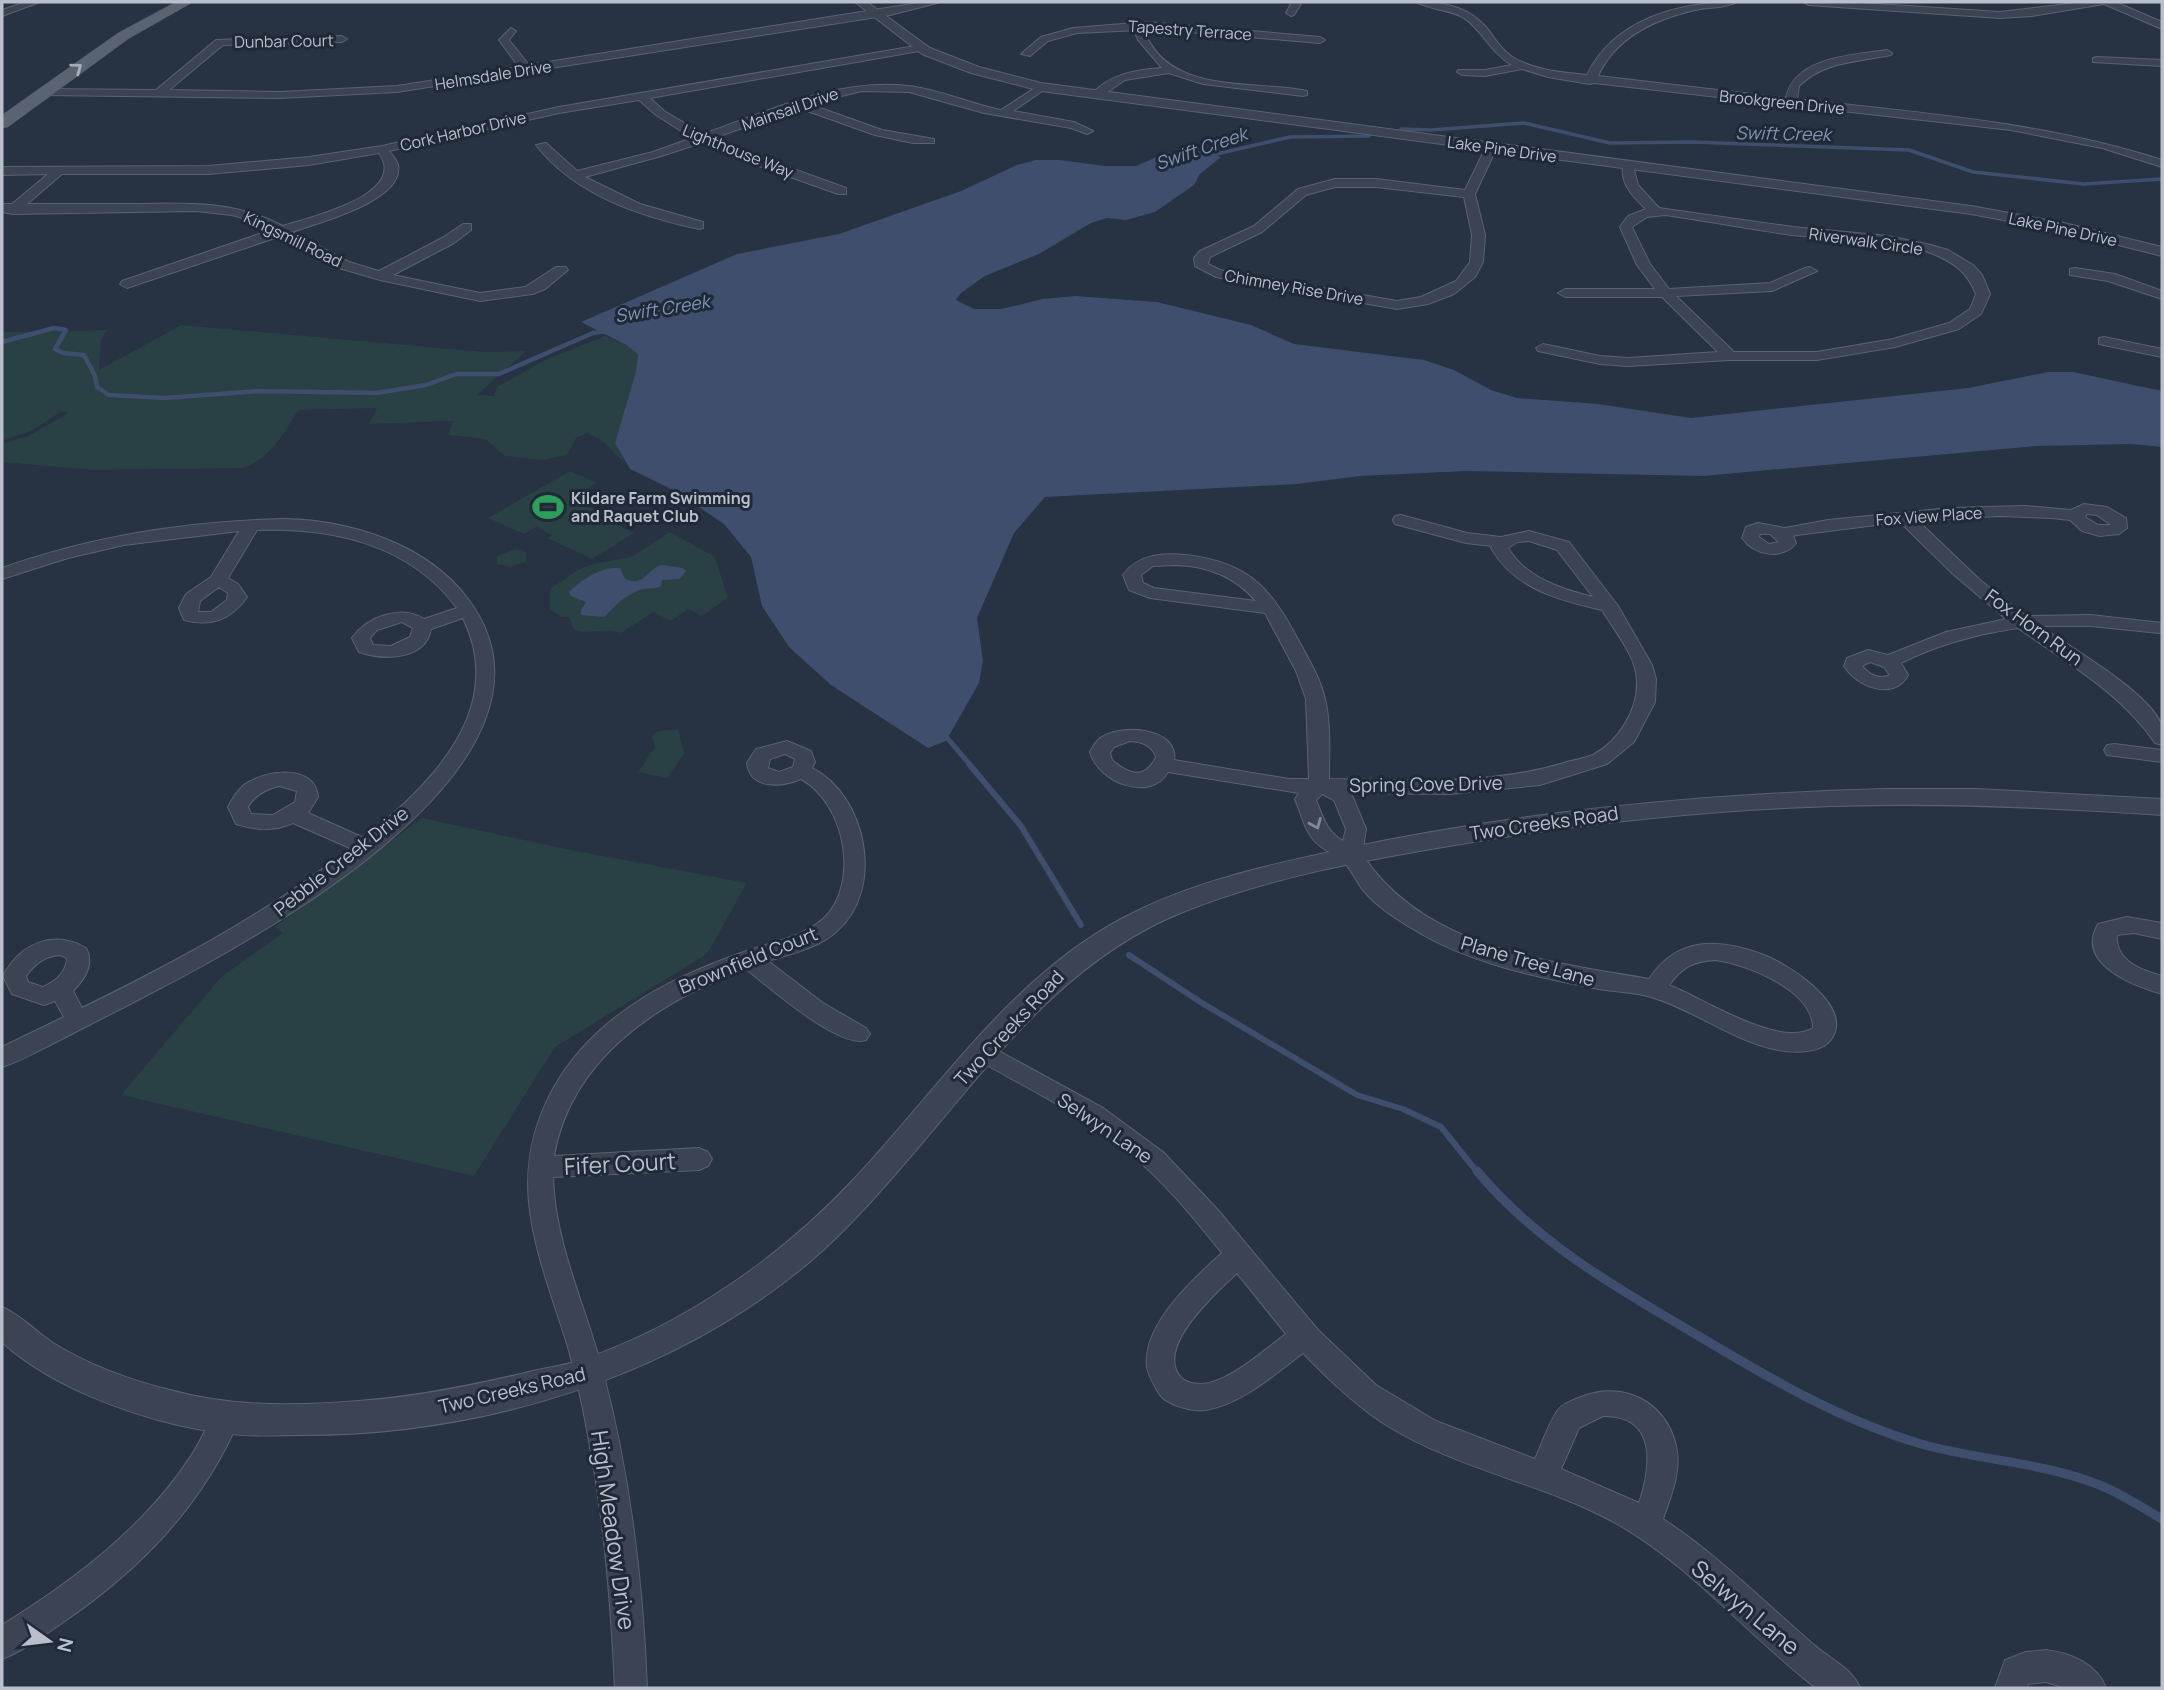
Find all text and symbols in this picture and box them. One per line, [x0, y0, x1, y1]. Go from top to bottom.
street label: Tapestry Terrace [1127, 15, 1253, 45]
street label: Dunbar Court [234, 29, 334, 53]
street label: Helmsdale Drive [433, 55, 553, 95]
one-way arrow [69, 64, 82, 76]
street label: Mainsail Drive [739, 82, 841, 136]
street label: Brookgreen Drive [1718, 84, 1846, 120]
street label: Cork Harbor Drive [398, 106, 528, 156]
street label: Lighthouse Way [679, 119, 797, 183]
water label: Swift Creek [1152, 120, 1253, 175]
water label: Swift Creek [1735, 120, 1834, 146]
street label: Lake Pine Drive [1446, 130, 1558, 168]
street label: Kingsmill Road [240, 206, 346, 272]
street label: Lake Pine Drive [2007, 207, 2119, 251]
street label: Riverwalk Circle [1808, 222, 1924, 260]
street label: Chimney Rise Drive [1223, 264, 1365, 310]
water label: Swift Creek [613, 288, 714, 327]
place label: Kildare Farm Swimming and Raquet Club [571, 487, 751, 527]
sports icon: Kildare Farm Swimming and Raquet Club [531, 490, 565, 524]
street label: Fox View Place [1875, 501, 1983, 531]
street label: Fox Horn Run [1980, 583, 2088, 671]
street label: Spring Cove Drive [1349, 770, 1503, 798]
street label: Pebble Creek Drive [268, 800, 414, 922]
street label: Two Creeks Road [1468, 800, 1620, 846]
one-way arrow [1308, 818, 1322, 830]
street label: Brownfield Court [675, 920, 821, 1000]
street label: Plane Tree Lane [1458, 929, 1598, 993]
street label: Two Creeks Road [948, 964, 1070, 1092]
street label: Selwyn Lane [1052, 1087, 1158, 1169]
street label: Fifer Court [563, 1144, 677, 1182]
street label: Two Creeks Road [436, 1360, 588, 1420]
street label: High Meadow Drive [584, 1428, 644, 1632]
street label: Selwyn Lane [1685, 1552, 1807, 1662]
north arrow [14, 1606, 84, 1676]
text: N [51, 1635, 80, 1655]

